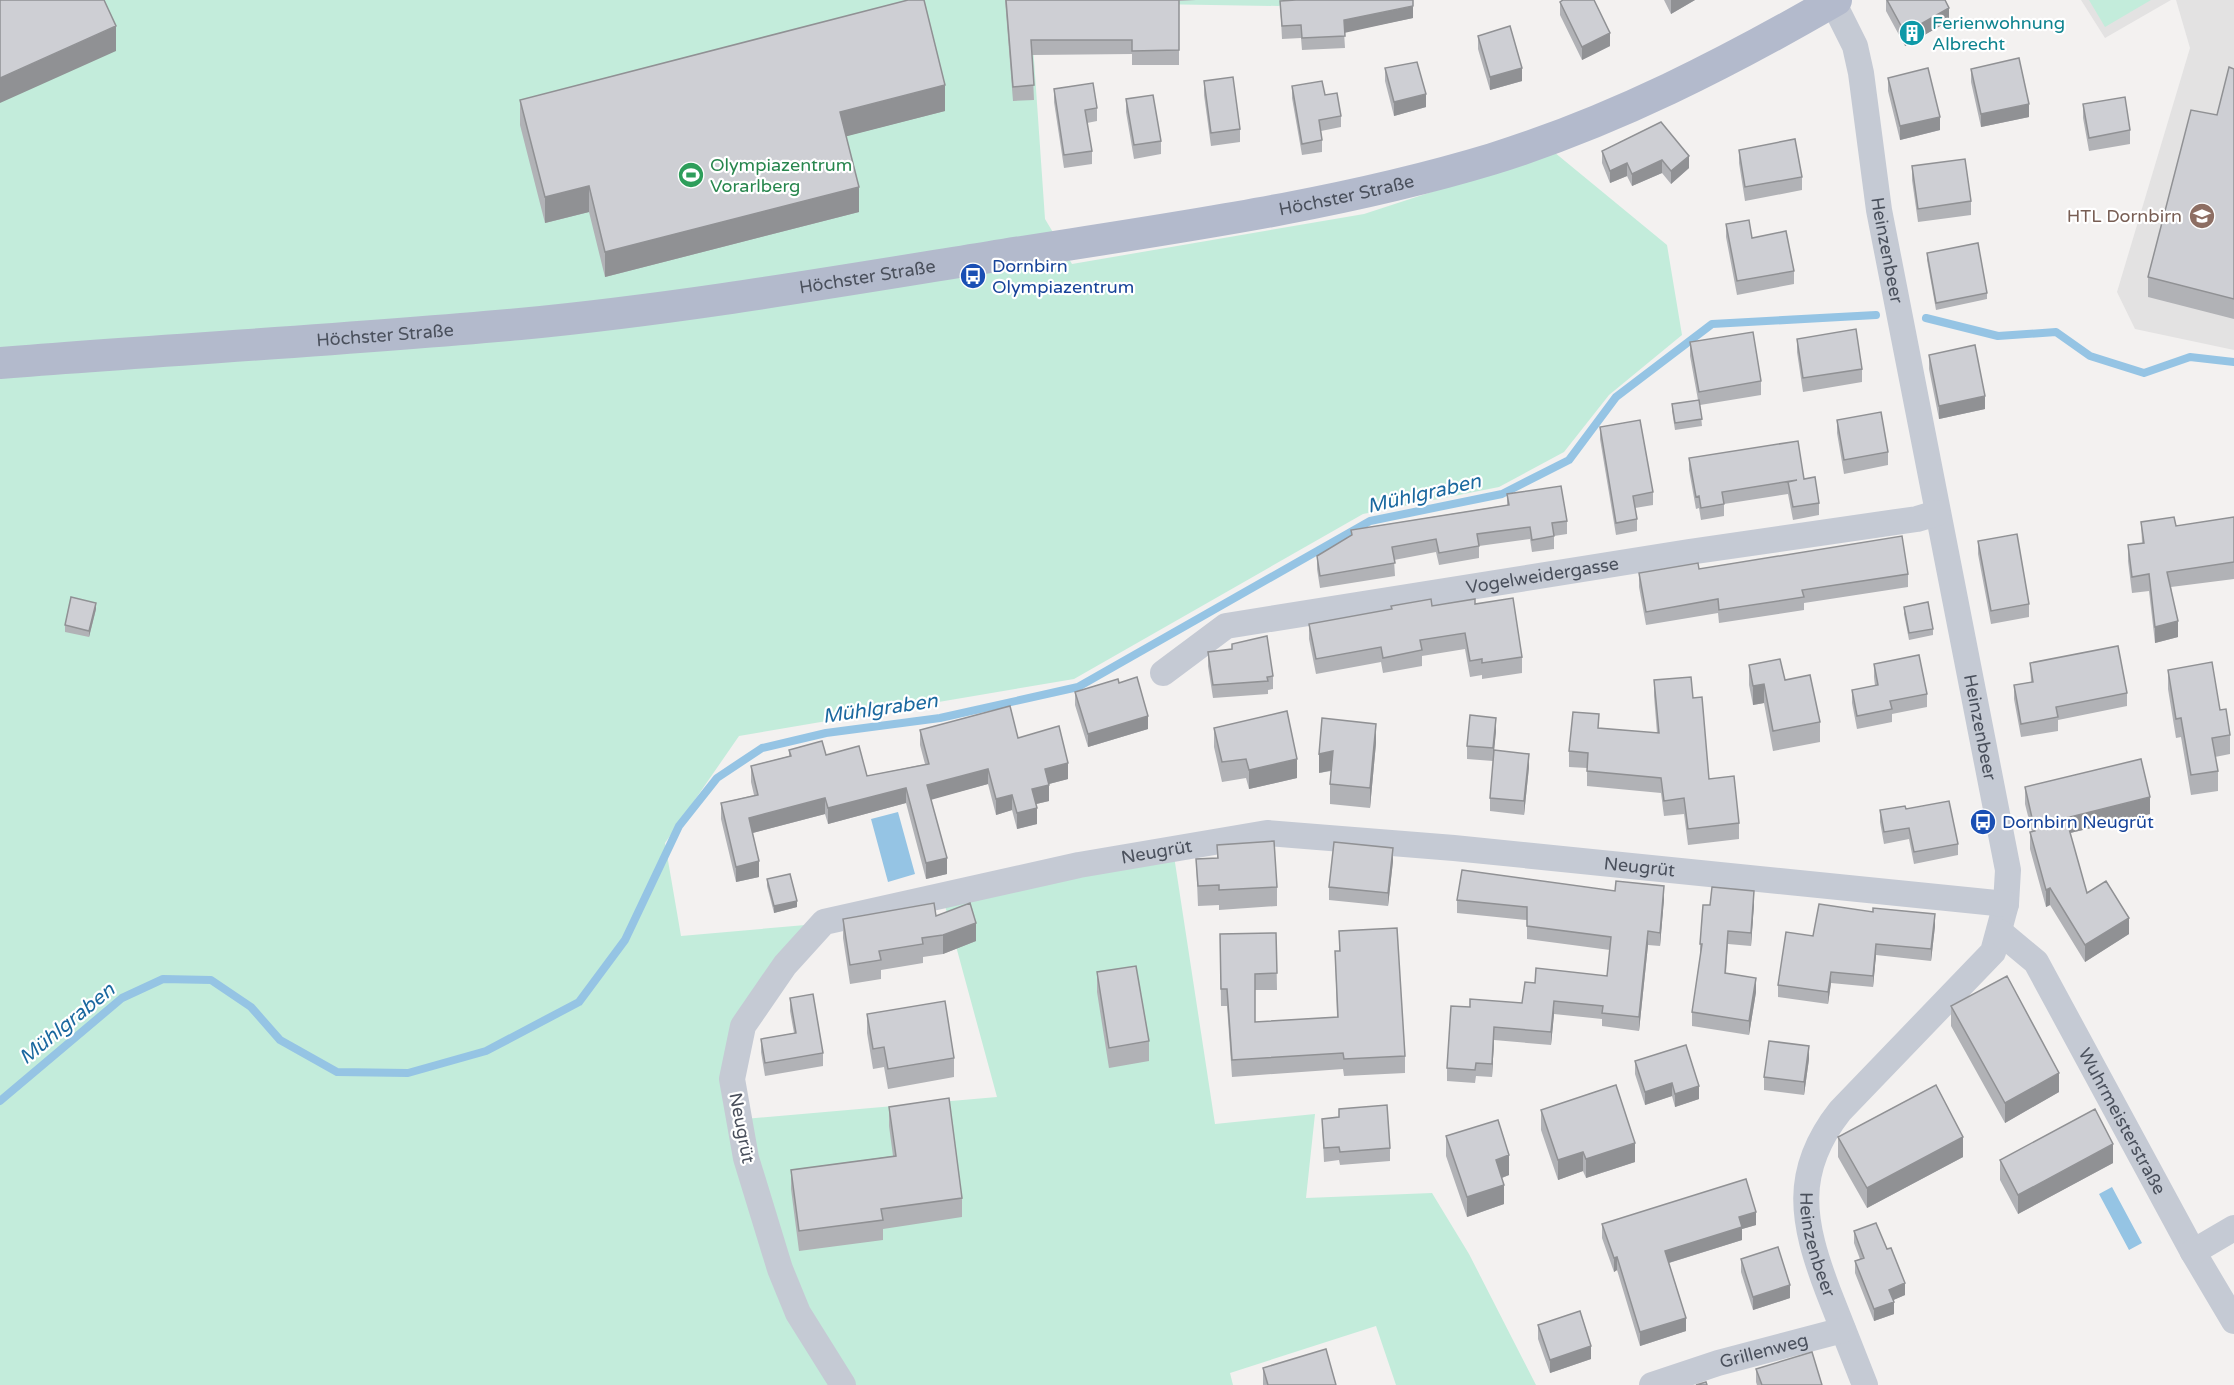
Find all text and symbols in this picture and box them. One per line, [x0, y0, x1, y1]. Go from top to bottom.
place label: Ferienwohnung Albrecht [1932, 12, 2065, 55]
building icon: Ferienwohnung Albrecht [1897, 18, 1927, 48]
place label: Olympiazentrum Vorarlberg [710, 154, 852, 197]
sports icon: Olympiazentrum Vorarlberg [676, 160, 706, 190]
street label: Höchster Straße [1277, 170, 1416, 221]
street label: Heinzenbeer [1866, 196, 1908, 305]
school or university icon: HTL Dornbirn [2187, 201, 2217, 231]
place label: HTL Dornbirn [2067, 205, 2182, 227]
street label: Höchster Straße [798, 255, 937, 298]
place label: Dornbirn Olympiazentrum [992, 255, 1134, 298]
bus stop icon: Dornbirn Olympiazentrum [958, 261, 988, 291]
street label: Höchster Straße [316, 319, 455, 351]
water label: Mühlgraben [1365, 469, 1484, 519]
street label: Vogelweidergasse [1464, 552, 1620, 598]
street label: Heinzenbeer [1959, 672, 2001, 782]
water label: Mühlgraben [821, 689, 940, 729]
bus stop icon: Dornbirn Neugrüt [1968, 807, 1998, 837]
place label: Dornbirn Neugrüt [2002, 811, 2154, 833]
street label: Neugrüt [1119, 835, 1194, 869]
street label: Neugrüt [1603, 852, 1676, 881]
water label: Mühlgraben [14, 978, 120, 1070]
street label: Wuhrmeisterstraße [2074, 1044, 2171, 1198]
street label: Neugrüt [724, 1091, 760, 1165]
street label: Heinzenbeer [1795, 1192, 1840, 1300]
street label: Grillenweg [1717, 1329, 1811, 1373]

